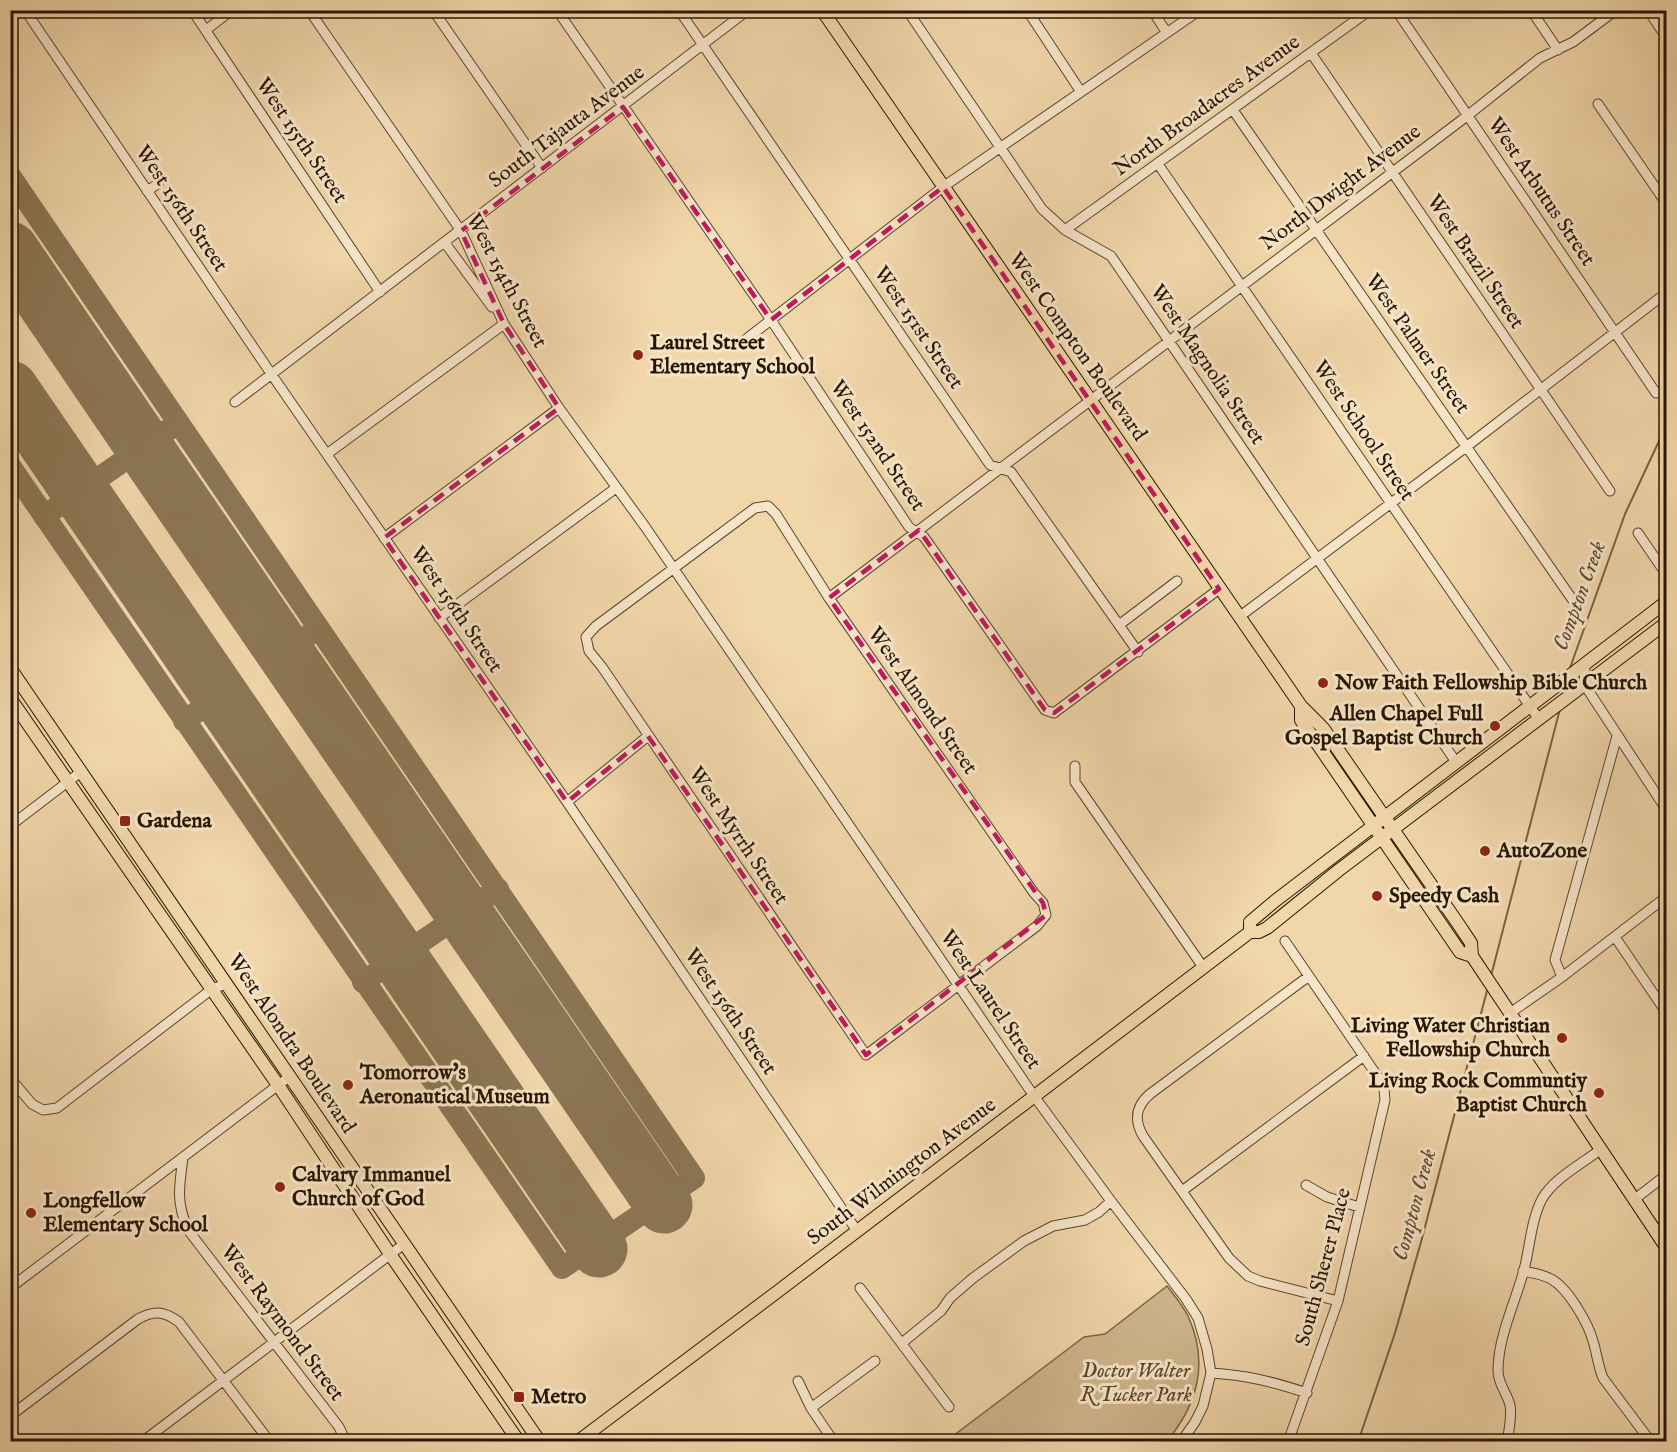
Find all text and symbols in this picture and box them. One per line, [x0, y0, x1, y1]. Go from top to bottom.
street label: North Broadacres Avenue [1108, 29, 1306, 183]
street label: South Tajauta Avenue [484, 59, 651, 195]
street label: West 155th Street [249, 73, 353, 209]
street label: West Arbutus Street [1481, 112, 1601, 272]
street label: North Dwight Avenue [1255, 119, 1427, 257]
street label: West 156th Street [129, 140, 233, 278]
street label: West Brazil Street [1420, 190, 1530, 334]
street label: West 154th Street [459, 209, 553, 353]
street label: West Compton Boulevard [1002, 247, 1153, 447]
street label: West 151st Street [867, 261, 969, 395]
street label: West Palmer Street [1359, 269, 1475, 419]
street label: West Magnolia Street [1143, 280, 1271, 450]
place label: Laurel Street Elementary School [650, 330, 816, 381]
marker: Laurel Street Elementary School [631, 348, 645, 362]
street label: West School Street [1306, 356, 1420, 506]
street label: West 152nd Street [823, 375, 931, 517]
water label: Compton Creek [1547, 537, 1613, 655]
street label: West 156th Street [404, 541, 508, 679]
street label: West Almond Street [861, 622, 983, 780]
place label: Now Faith Fellowship Bible Church [1334, 670, 1648, 697]
marker: Now Faith Fellowship Bible Church [1316, 676, 1330, 690]
place label: Allen Chapel Full Gospel Baptist Church [1285, 701, 1484, 752]
marker: Allen Chapel Full Gospel Baptist Church [1488, 719, 1502, 733]
street label: West Myrrh Street [682, 762, 794, 910]
place label: Gardena [137, 808, 213, 835]
marker: Gardena [118, 814, 132, 828]
place label: AutoZone [1496, 838, 1588, 865]
marker: AutoZone [1478, 844, 1492, 858]
place label: Speedy Cash [1389, 883, 1500, 910]
marker: Speedy Cash [1370, 889, 1384, 903]
street label: West Laurel Street [933, 925, 1047, 1075]
street label: West 156th Street [678, 943, 782, 1081]
street label: West Alondra Boulevard [221, 949, 362, 1140]
place label: Living Water Christian Fellowship Church [1351, 1013, 1551, 1064]
marker: Living Water Christian Fellowship Church [1555, 1031, 1569, 1045]
place label: Tomorrow's Aeronautical Museum [359, 1060, 550, 1111]
place label: Living Rock Communtiy Baptist Church [1369, 1068, 1588, 1119]
marker: Tomorrow's Aeronautical Museum [341, 1078, 355, 1092]
marker: Living Rock Communtiy Baptist Church [1592, 1086, 1606, 1100]
street label: South Wilmington Avenue [802, 1092, 1002, 1252]
water label: Compton Creek [1387, 1146, 1443, 1264]
place label: Calvary Immanuel Church of God [292, 1162, 452, 1213]
marker: Calvary Immanuel Church of God [273, 1180, 287, 1194]
street label: South Sherer Place [1290, 1185, 1358, 1349]
place label: Longfellow Elementary School [43, 1188, 209, 1239]
marker: Longfellow Elementary School [24, 1206, 38, 1220]
street label: West Raymond Street [214, 1239, 350, 1407]
park label: Doctor Walter R Tucker Park [1080, 1358, 1192, 1409]
place label: Metro [531, 1384, 587, 1411]
marker: Metro [512, 1390, 526, 1404]

